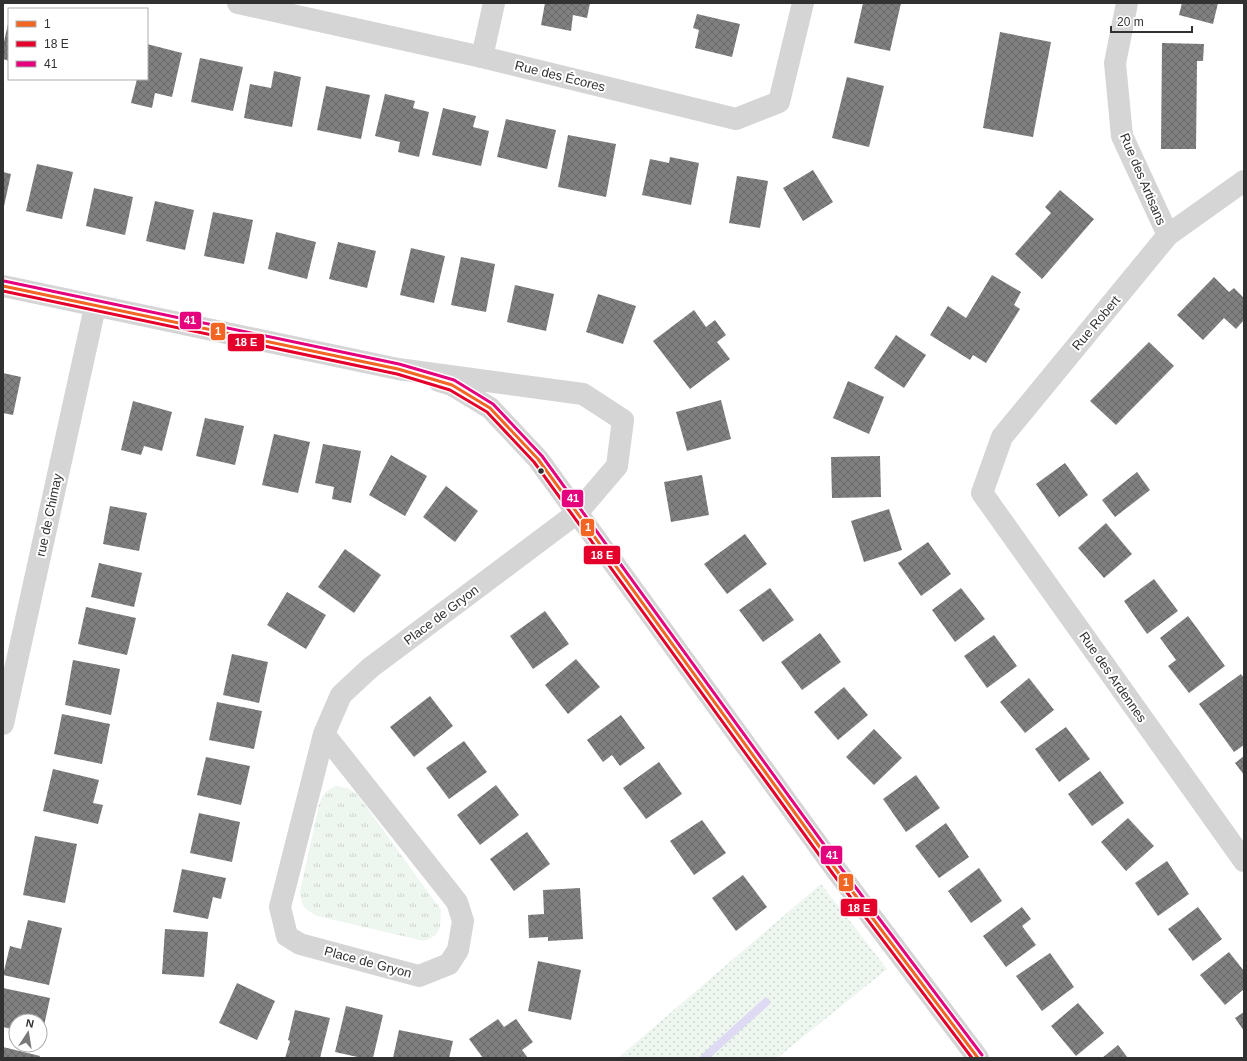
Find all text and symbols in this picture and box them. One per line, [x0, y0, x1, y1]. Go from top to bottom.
legend [8, 8, 148, 80]
scale bar [1111, 8, 1192, 34]
text: 20 m [1117, 15, 1144, 29]
text: 1 [44, 17, 51, 31]
text: 18 E [44, 37, 69, 51]
text: 41 [44, 57, 58, 71]
street label: Rue des Écores [513, 58, 607, 95]
street label: Rue des Artisans [1117, 131, 1169, 228]
street label: Rue Robert [1069, 292, 1123, 353]
line badge: 41 [179, 311, 202, 330]
text: 41 [184, 314, 196, 326]
line badge: 1 [210, 322, 226, 341]
text: 1 [215, 325, 221, 337]
line badge: 18 E [227, 333, 265, 352]
text: 18 E [235, 336, 257, 348]
unlabelled marker [536, 466, 546, 476]
street label: rue de Chimay [33, 472, 65, 558]
line badge: 41 [561, 489, 584, 508]
text: 41 [567, 492, 579, 504]
line badge: 1 [580, 518, 595, 537]
text: 1 [585, 521, 591, 533]
line badge: 18 E [583, 545, 621, 565]
text: 18 E [591, 549, 613, 561]
street label: Place de Gryon [401, 582, 481, 648]
street label: Rue des Ardennes [1076, 629, 1150, 726]
line badge: 41 [820, 845, 843, 865]
text: 41 [826, 849, 838, 861]
line badge: 1 [838, 873, 854, 892]
text: 1 [843, 876, 849, 888]
line badge: 18 E [840, 898, 878, 917]
text: 18 E [848, 902, 870, 914]
street label: Place de Gryon [323, 943, 413, 981]
north arrow [8, 1013, 48, 1053]
text: N [25, 1017, 35, 1030]

